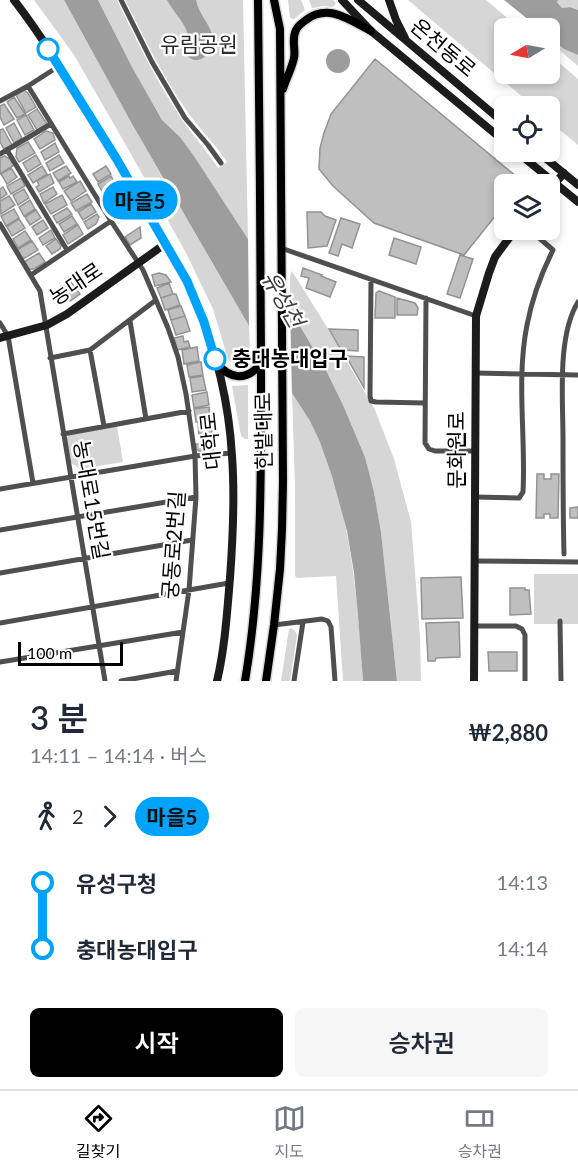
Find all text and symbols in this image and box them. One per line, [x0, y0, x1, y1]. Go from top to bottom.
street label: 온천동로 [406, 12, 482, 81]
north arrow [494, 18, 560, 84]
map controls [494, 18, 560, 240]
park label: 유림공원 [160, 31, 238, 56]
unlabelled marker [37, 38, 59, 60]
button: locate [494, 96, 560, 162]
button: layers [494, 174, 560, 240]
line badge: 마을5 [106, 180, 174, 220]
text: 마을5 [115, 188, 165, 213]
street label: 농대로 [44, 256, 106, 309]
water label: 유성천 [257, 266, 312, 334]
place label: 충대농대입구 [232, 345, 348, 370]
marker: 충대농대입구 [204, 348, 226, 370]
street label: 한밭대로 [249, 392, 276, 470]
street label: 대학로 [194, 411, 225, 471]
street label: 문화원로 [443, 411, 468, 489]
street label: 농대로15번길 [70, 438, 115, 561]
street label: 궁동로2번길 [156, 490, 189, 600]
scale bar [18, 639, 123, 666]
text: 100 m [27, 643, 72, 662]
text: 3 분 [30, 697, 88, 737]
text: ₩2,880 [468, 719, 548, 746]
text: 14:11 – 14:14 · 버스 [30, 743, 207, 767]
icon: walk [30, 800, 63, 833]
icon: forward [93, 800, 126, 833]
text: 2 [72, 804, 84, 828]
text: 마을5 [147, 804, 197, 829]
text: 유성구청 [76, 870, 157, 897]
text: 14:13 [497, 870, 548, 894]
text: 충대농대입구 [76, 936, 197, 963]
text: 14:14 [497, 936, 548, 960]
button: 시작 [30, 1008, 283, 1077]
button: 승차권 [295, 1008, 548, 1077]
tab: 길찾기 [76, 1102, 120, 1162]
tab: 지도 [273, 1102, 306, 1162]
tab: 승차권 [458, 1102, 502, 1162]

